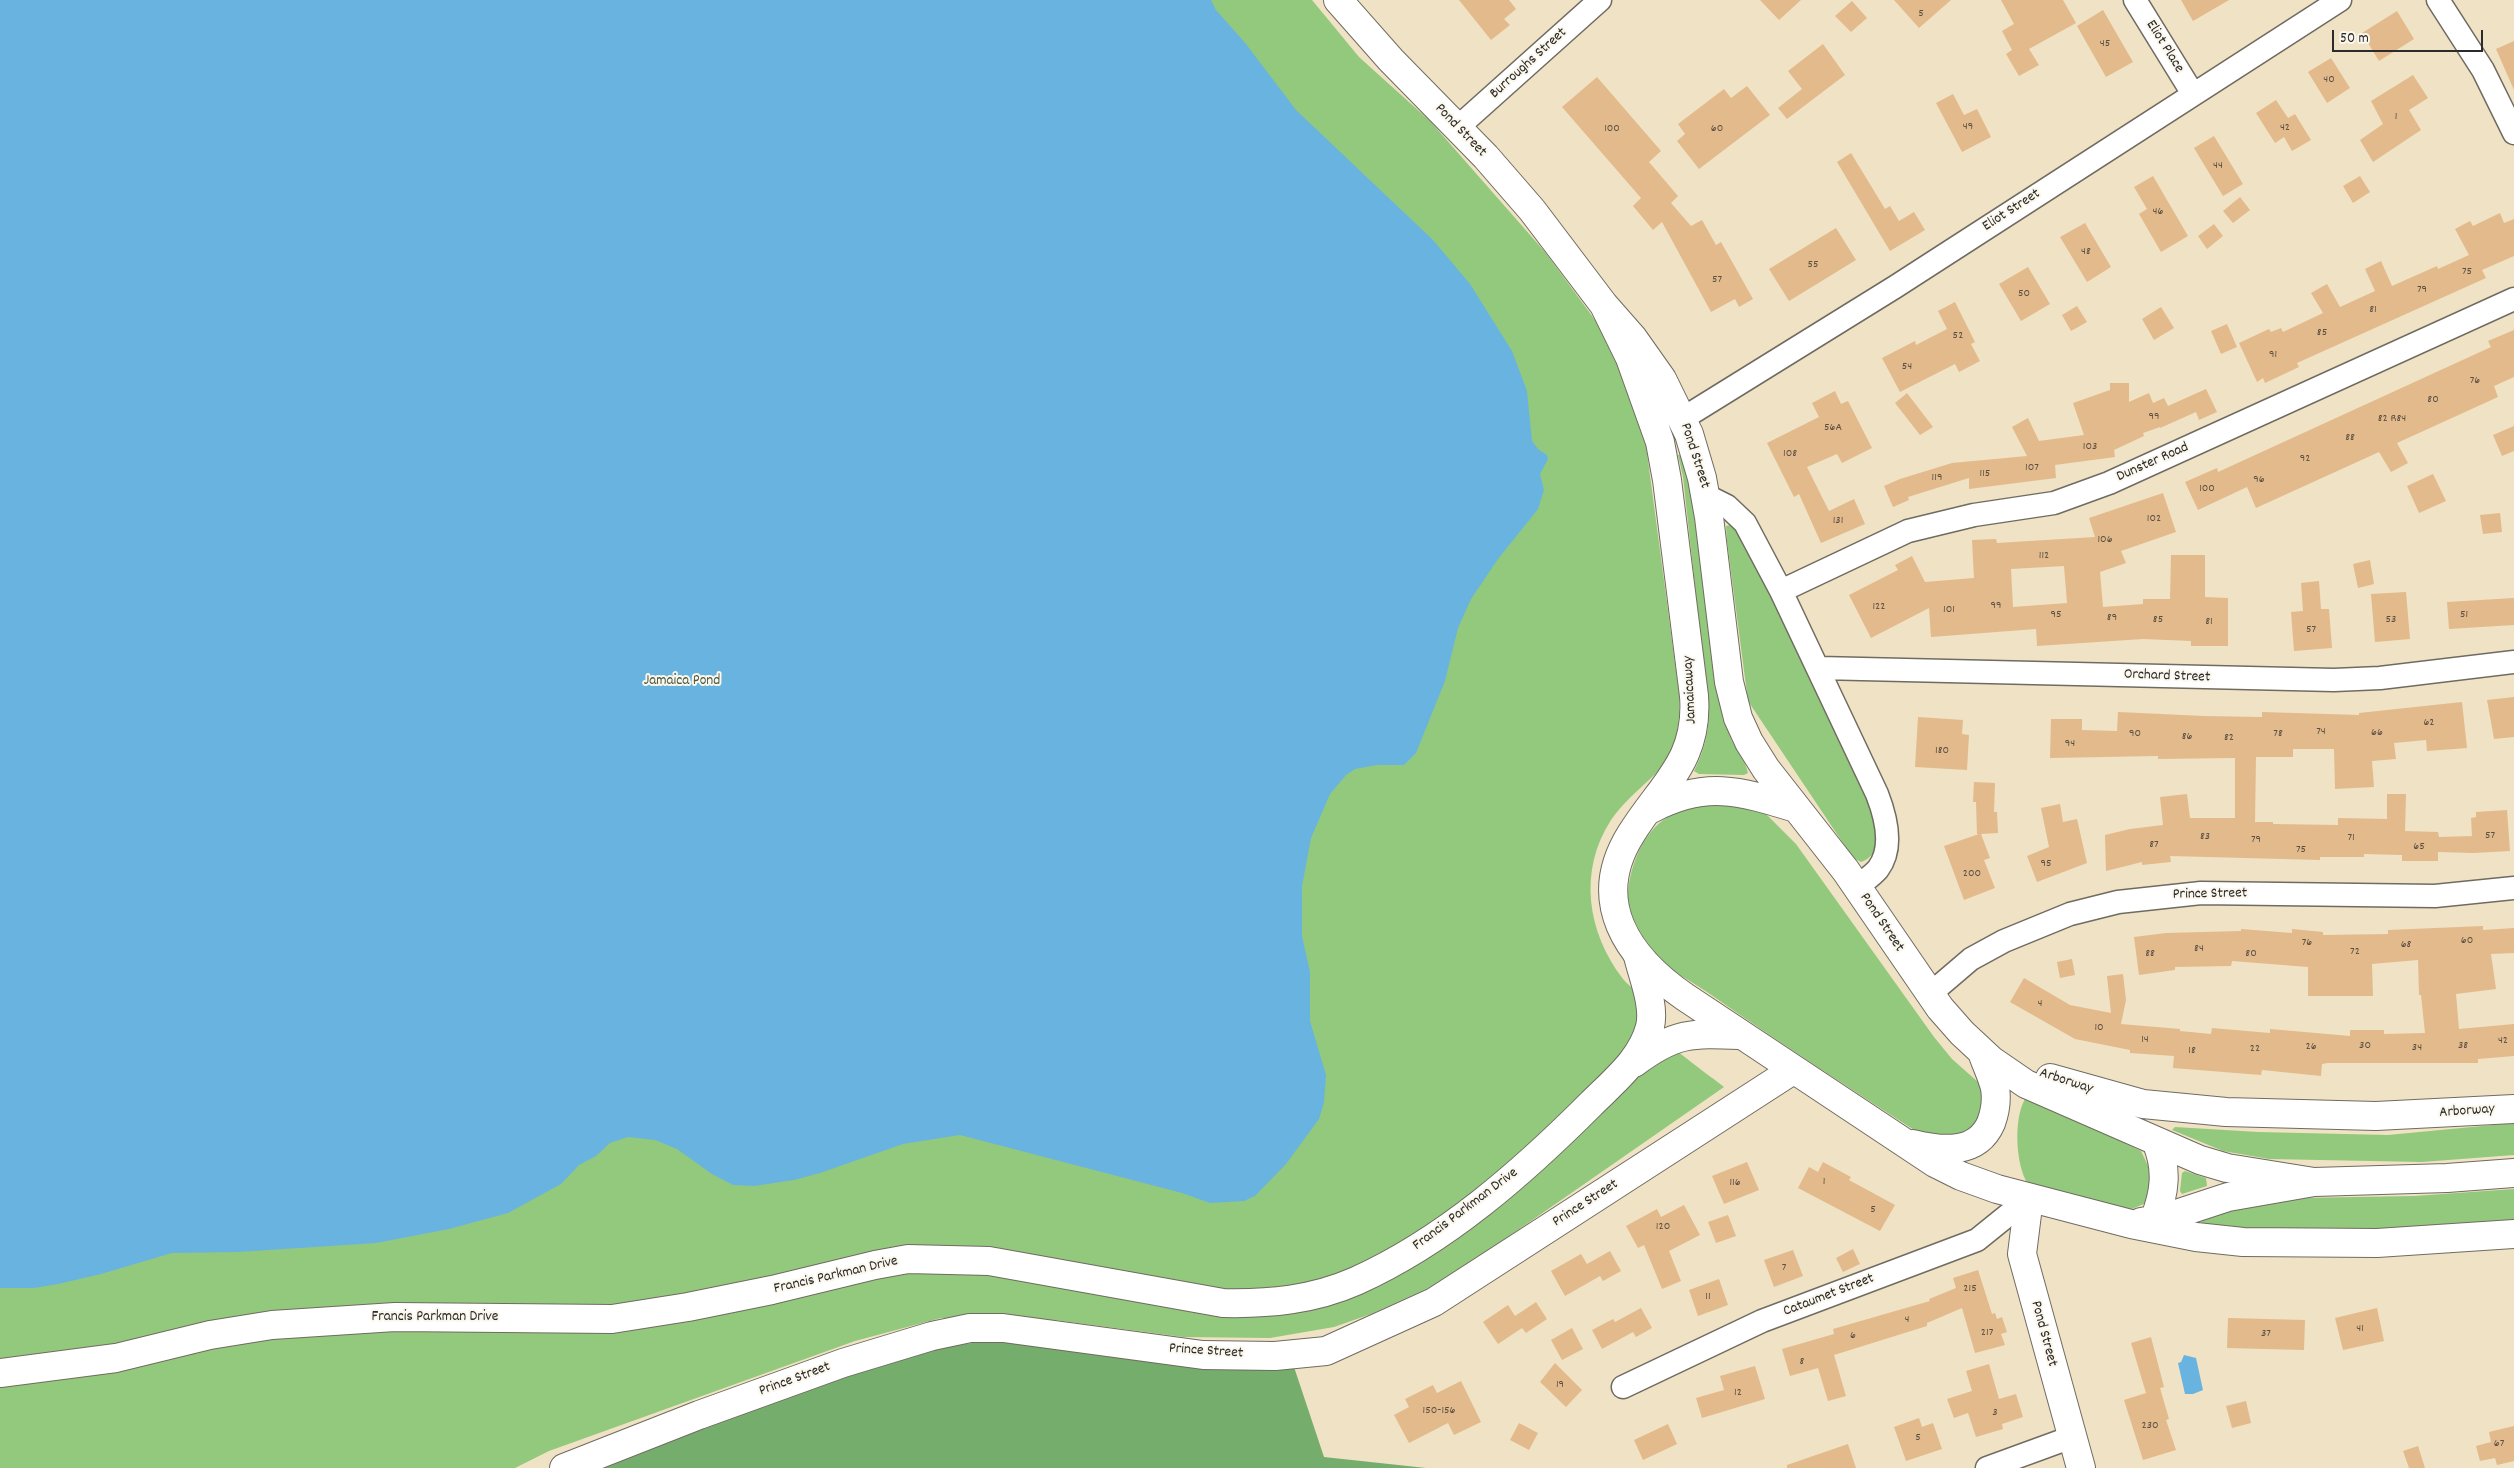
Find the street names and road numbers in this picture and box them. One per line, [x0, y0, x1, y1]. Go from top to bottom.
street label: Eliot Place [2141, 17, 2187, 77]
street label: Burroughs Street [1487, 25, 1571, 103]
street label: Pond Street [1430, 101, 1490, 161]
street label: Eliot Street [1980, 186, 2044, 236]
street label: Pond Street [1675, 421, 1713, 491]
street label: Dunster Road [2114, 439, 2192, 487]
street label: Jamaicaway [1680, 655, 1702, 725]
street label: Orchard Street [2123, 666, 2211, 688]
street label: Prince Street [2173, 885, 2247, 905]
street label: Pond Street [1855, 890, 1907, 956]
street label: Arborway [2037, 1065, 2095, 1099]
street label: Arborway [2439, 1101, 2495, 1123]
street label: Francis Parkman Drive [1410, 1165, 1522, 1255]
street label: Prince Street [1550, 1176, 1622, 1232]
street label: Francis Parkman Drive [772, 1253, 900, 1299]
street label: Cataumet Street [1781, 1270, 1877, 1322]
street label: Pond Street [2026, 1299, 2060, 1369]
street label: Francis Parkman Drive [372, 1309, 498, 1327]
street label: Prince Street [1168, 1340, 1244, 1364]
street label: Prince Street [757, 1359, 833, 1401]

